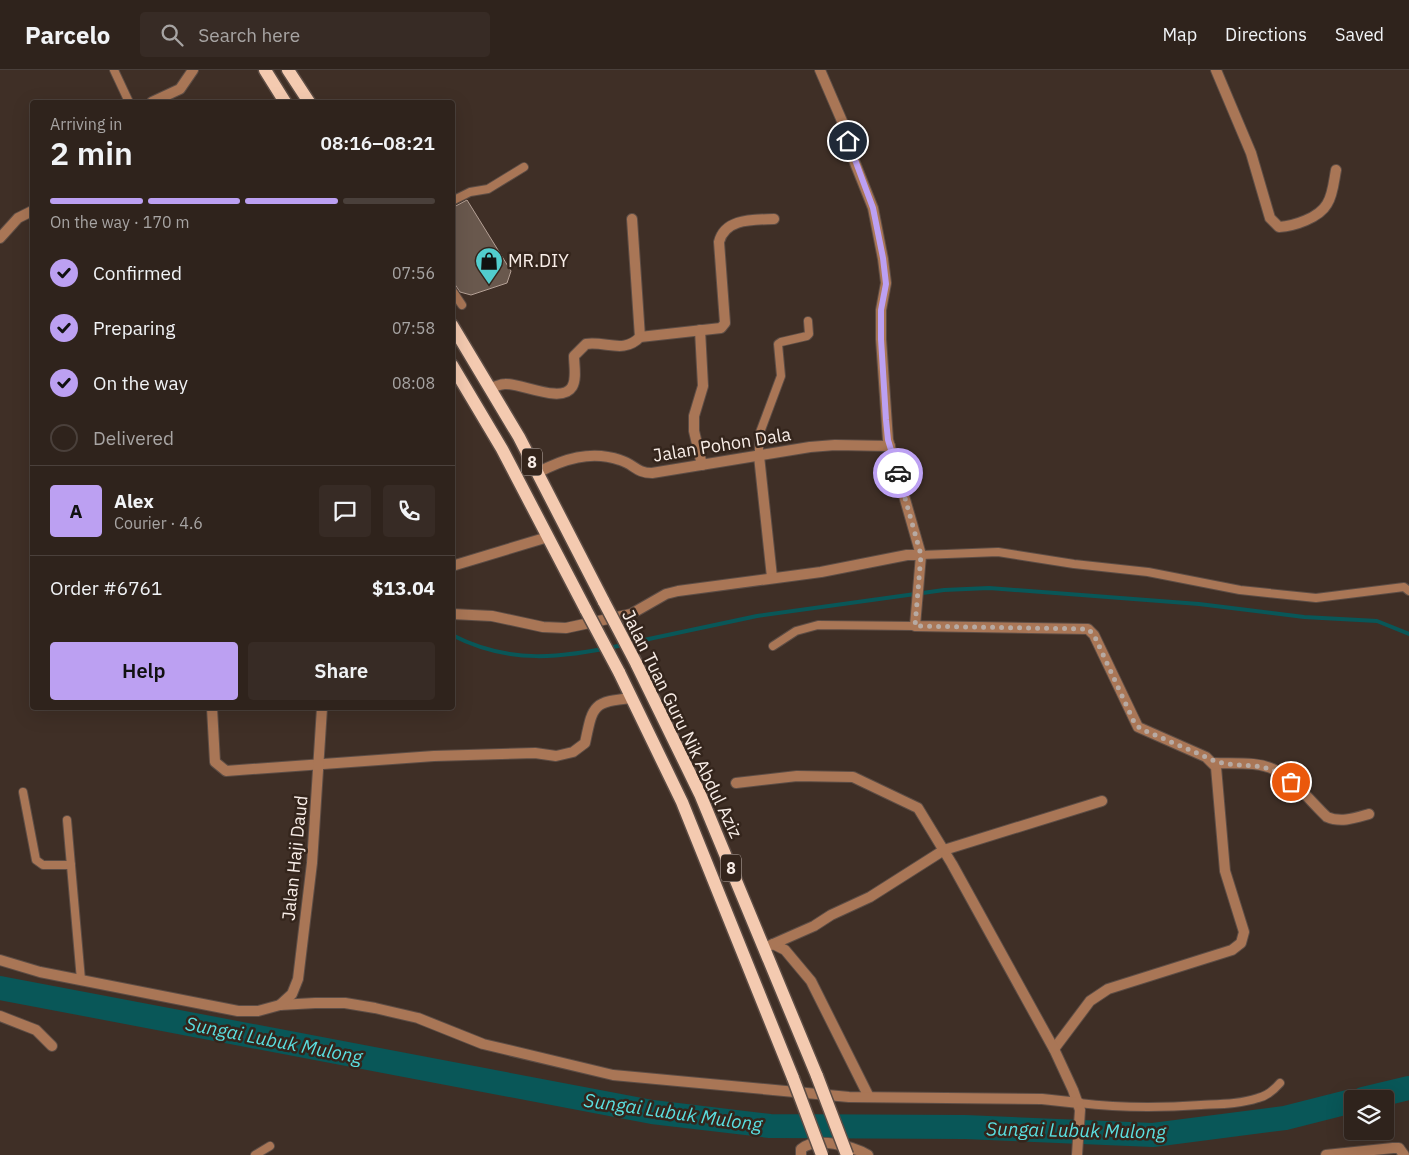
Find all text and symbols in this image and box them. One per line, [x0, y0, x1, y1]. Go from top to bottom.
search box [140, 12, 490, 57]
text: Parcelo [25, 19, 110, 51]
icon: search [158, 21, 186, 49]
text: Search here [198, 23, 300, 47]
text: Map [1162, 23, 1197, 46]
text: Directions [1225, 23, 1307, 46]
text: Saved [1335, 23, 1384, 46]
text: Arriving in [50, 114, 122, 134]
pin [827, 120, 869, 162]
icon: home [834, 127, 862, 155]
text: 08:16–08:21 [321, 131, 435, 155]
text: 2 min [50, 132, 133, 174]
text: On the way · 170 m [50, 212, 189, 232]
shop icon: MR.DIY [474, 246, 504, 285]
place label: MR.DIY [508, 249, 569, 272]
icon: check [50, 259, 78, 287]
text: Confirmed [93, 261, 182, 285]
text: 07:56 [392, 263, 435, 283]
icon: check [50, 314, 78, 342]
text: Preparing [93, 316, 175, 340]
text: 07:58 [392, 318, 435, 338]
icon: check [50, 369, 78, 397]
text: On the way [93, 371, 188, 395]
text: 08:08 [392, 373, 435, 393]
street label: Jalan Pohon Dala [651, 422, 793, 467]
text: Delivered [93, 426, 174, 450]
road number: 8 [522, 448, 542, 476]
courier [873, 448, 923, 498]
icon: car [884, 459, 912, 487]
button: chat [319, 485, 371, 537]
button: phone [383, 485, 435, 537]
text: Alex [114, 489, 154, 513]
text: A [69, 499, 83, 523]
text: Courier · 4.6 [114, 513, 203, 533]
text: Order #6761 [50, 576, 162, 600]
text: $13.04 [372, 576, 435, 600]
street label: Jalan Tuan Guru Nik Abdul Aziz [617, 606, 748, 842]
button: Help [50, 642, 238, 700]
button: Share [248, 642, 435, 700]
pin [1270, 761, 1312, 803]
icon: bag [1277, 768, 1305, 796]
street label: Jalan Haji Daud [276, 794, 313, 922]
road number: 8 [721, 854, 741, 881]
water label: Sungai Lubuk Mulong [184, 1011, 366, 1069]
water label: Sungai Lubuk Mulong [582, 1088, 765, 1137]
map controls [1344, 1090, 1394, 1140]
button: layers [1344, 1090, 1394, 1140]
water label: Sungai Lubuk Mulong [986, 1116, 1167, 1144]

